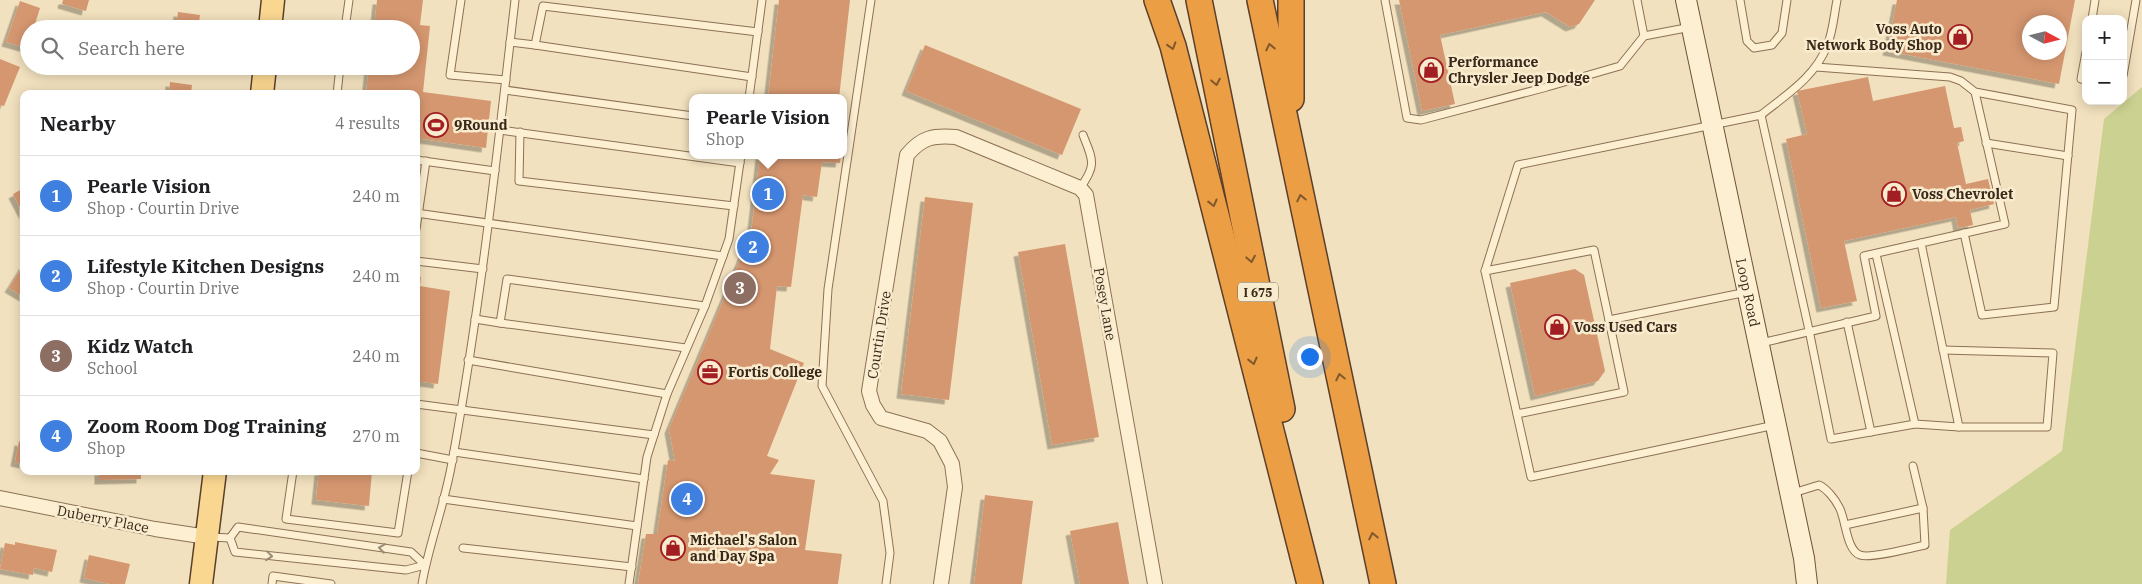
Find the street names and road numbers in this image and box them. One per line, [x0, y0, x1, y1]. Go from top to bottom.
street label: Loop Road [1732, 257, 1764, 329]
street label: Posey Lane [1090, 266, 1120, 342]
road number: I 675 [1238, 282, 1278, 302]
street label: Courtin Drive [863, 290, 895, 380]
street label: Duberry Place [55, 501, 151, 537]

